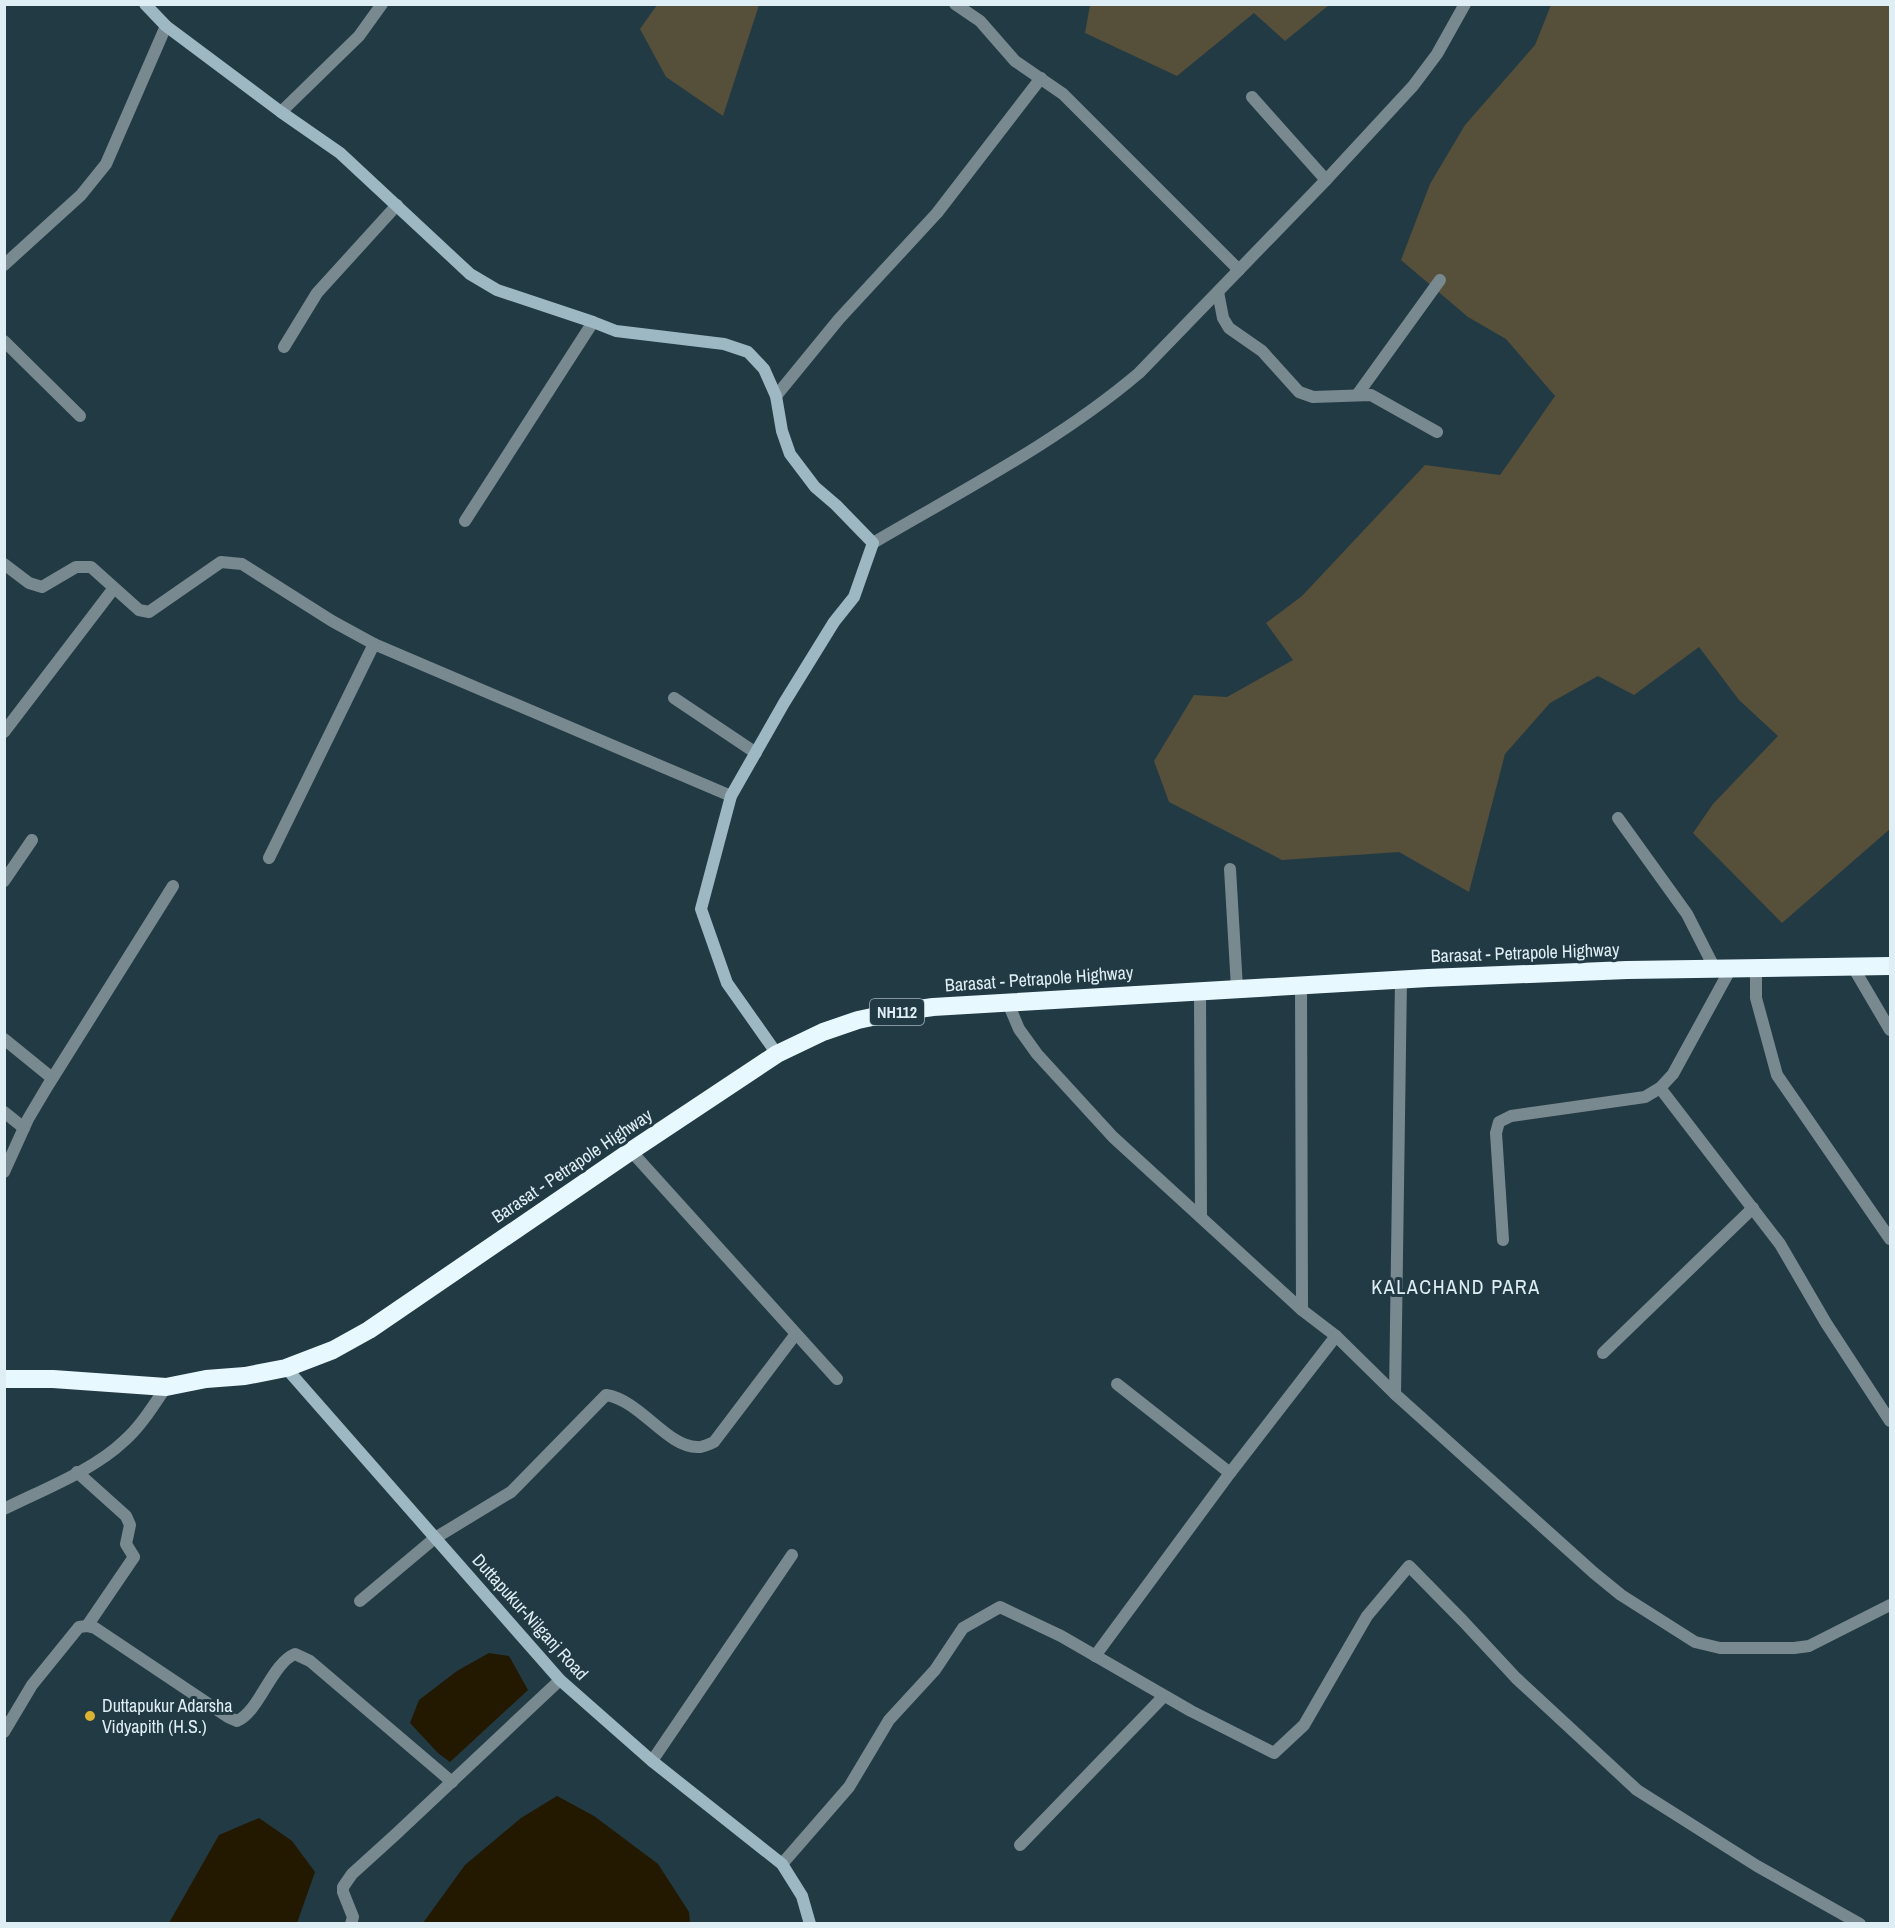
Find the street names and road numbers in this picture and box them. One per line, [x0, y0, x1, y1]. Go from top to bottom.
street label: Barasat - Petrapole Highway [1430, 937, 1620, 968]
street label: Barasat - Petrapole Highway [944, 959, 1135, 998]
road number: NH112 [870, 999, 924, 1025]
street label: Barasat - Petrapole Highway [487, 1102, 657, 1229]
street label: Duttapukur-Nilganj Road [467, 1548, 594, 1685]

